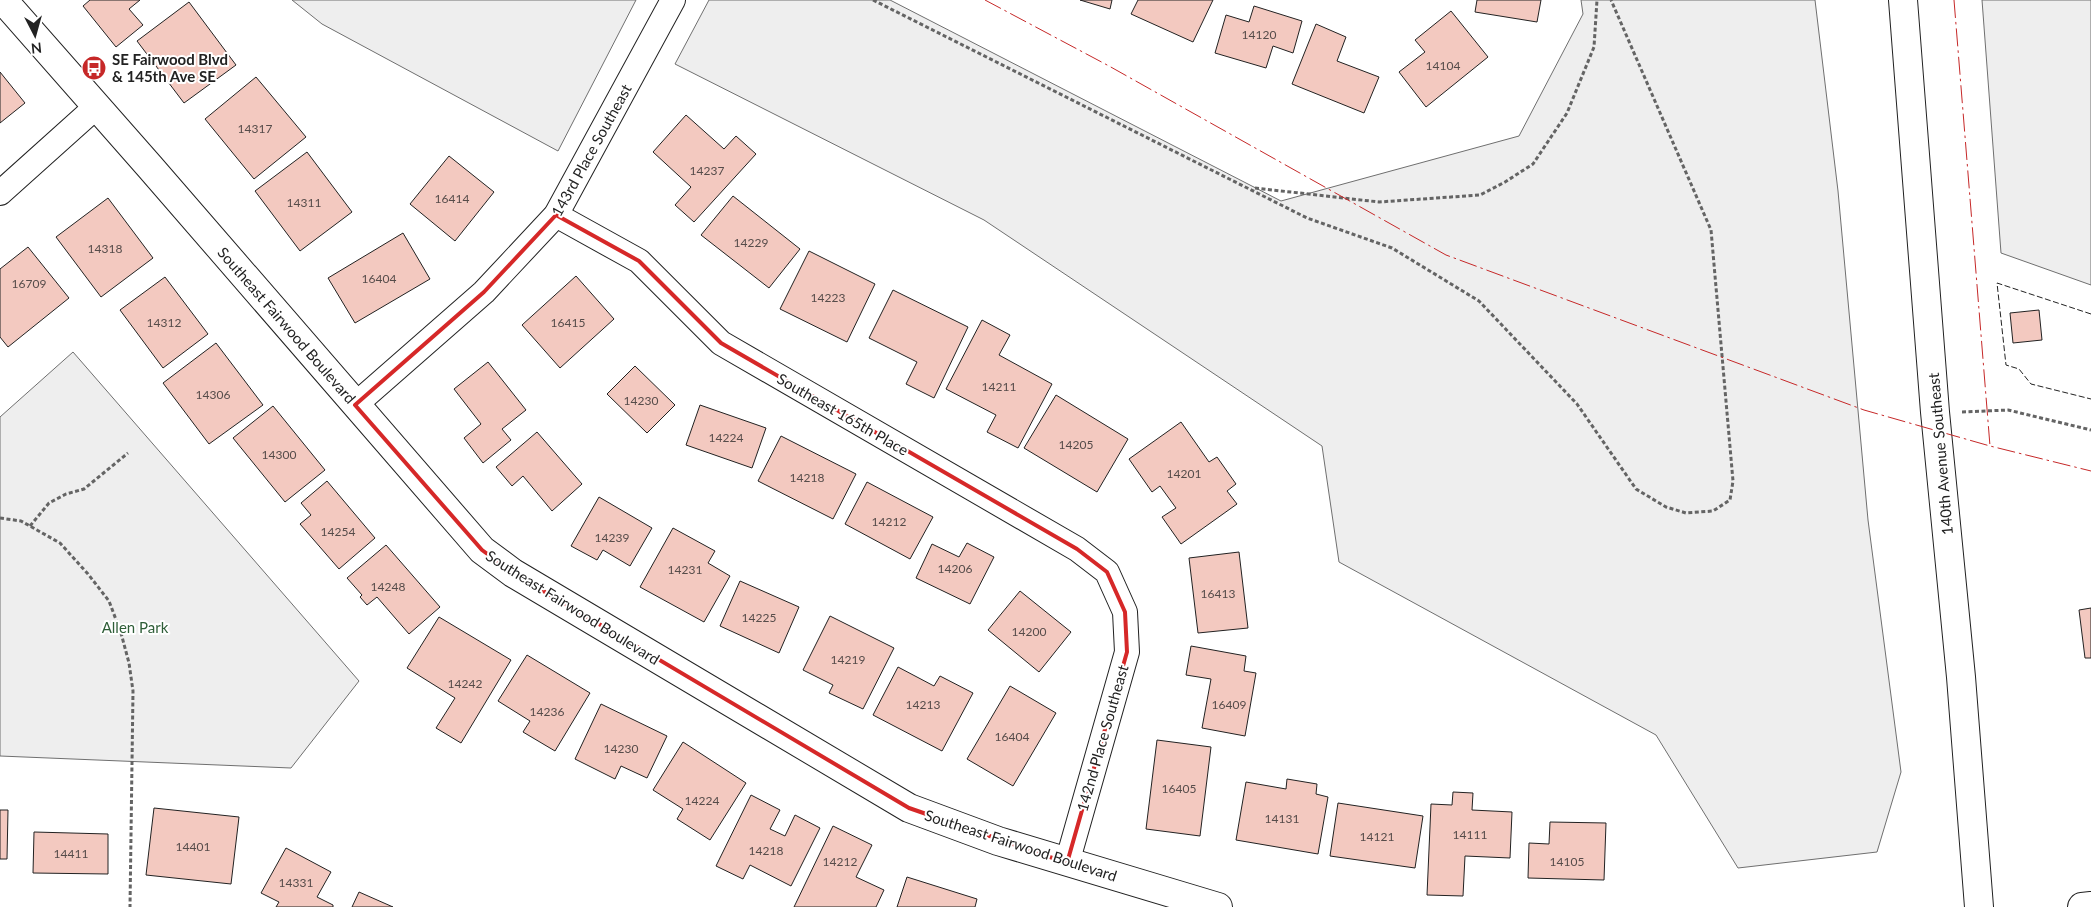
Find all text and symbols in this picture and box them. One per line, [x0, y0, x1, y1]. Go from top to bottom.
north arrow [10, 10, 60, 60]
house number: 14120 [1242, 27, 1276, 42]
text: N [30, 39, 43, 57]
place label: SE Fairwood Blvd & 145th Ave SE [112, 50, 228, 85]
bus stop icon: SE Fairwood Blvd & 145th Ave SE [81, 55, 107, 81]
house number: 14104 [1426, 58, 1460, 73]
street label: 143rd Place Southeast [547, 80, 635, 219]
house number: 14317 [238, 121, 272, 136]
house number: 14237 [690, 163, 724, 178]
house number: 16414 [435, 191, 469, 206]
house number: 14311 [287, 195, 321, 210]
house number: 14229 [734, 235, 768, 250]
house number: 14318 [88, 241, 122, 256]
street label: Southeast Fairwood Boulevard [214, 243, 360, 407]
house number: 16404 [362, 271, 396, 286]
house number: 16709 [12, 276, 46, 291]
house number: 14223 [811, 290, 845, 305]
house number: 14312 [147, 315, 181, 330]
house number: 16415 [551, 315, 585, 330]
street label: Southeast 165th Place [774, 369, 912, 459]
street label: 140th Avenue Southeast [1924, 372, 1956, 536]
house number: 14211 [982, 379, 1016, 394]
house number: 14306 [196, 387, 230, 402]
house number: 14230 [624, 393, 658, 408]
house number: 14224 [709, 430, 743, 445]
house number: 14205 [1059, 437, 1093, 452]
house number: 14300 [262, 447, 296, 462]
house number: 14201 [1167, 466, 1201, 481]
house number: 14218 [790, 470, 824, 485]
house number: 14212 [872, 514, 906, 529]
house number: 14254 [321, 524, 355, 539]
house number: 14239 [595, 530, 629, 545]
street label: Southeast Fairwood Boulevard [483, 546, 663, 668]
house number: 14206 [938, 561, 972, 576]
house number: 14231 [668, 562, 702, 577]
house number: 14248 [371, 579, 405, 594]
house number: 16413 [1201, 586, 1235, 601]
house number: 14225 [742, 610, 776, 625]
park label: Allen Park [102, 618, 169, 636]
house number: 14200 [1012, 624, 1046, 639]
house number: 14219 [831, 652, 865, 667]
street label: 142nd Place Southeast [1072, 662, 1132, 813]
house number: 14242 [448, 676, 482, 691]
house number: 14213 [906, 697, 940, 712]
house number: 16409 [1212, 697, 1246, 712]
house number: 14236 [530, 704, 564, 719]
house number: 16404 [995, 729, 1029, 744]
house number: 14230 [604, 741, 638, 756]
house number: 16405 [1162, 781, 1196, 796]
house number: 14224 [685, 793, 719, 808]
street label: Southeast Fairwood Boulevard [923, 805, 1119, 885]
house number: 14131 [1265, 811, 1299, 826]
house number: 14111 [1453, 827, 1487, 842]
house number: 14121 [1360, 829, 1394, 844]
house number: 14401 [176, 839, 210, 854]
house number: 14218 [749, 843, 783, 858]
house number: 14411 [54, 846, 88, 861]
house number: 14212 [823, 854, 857, 869]
house number: 14105 [1550, 854, 1584, 869]
house number: 14331 [279, 875, 313, 890]

